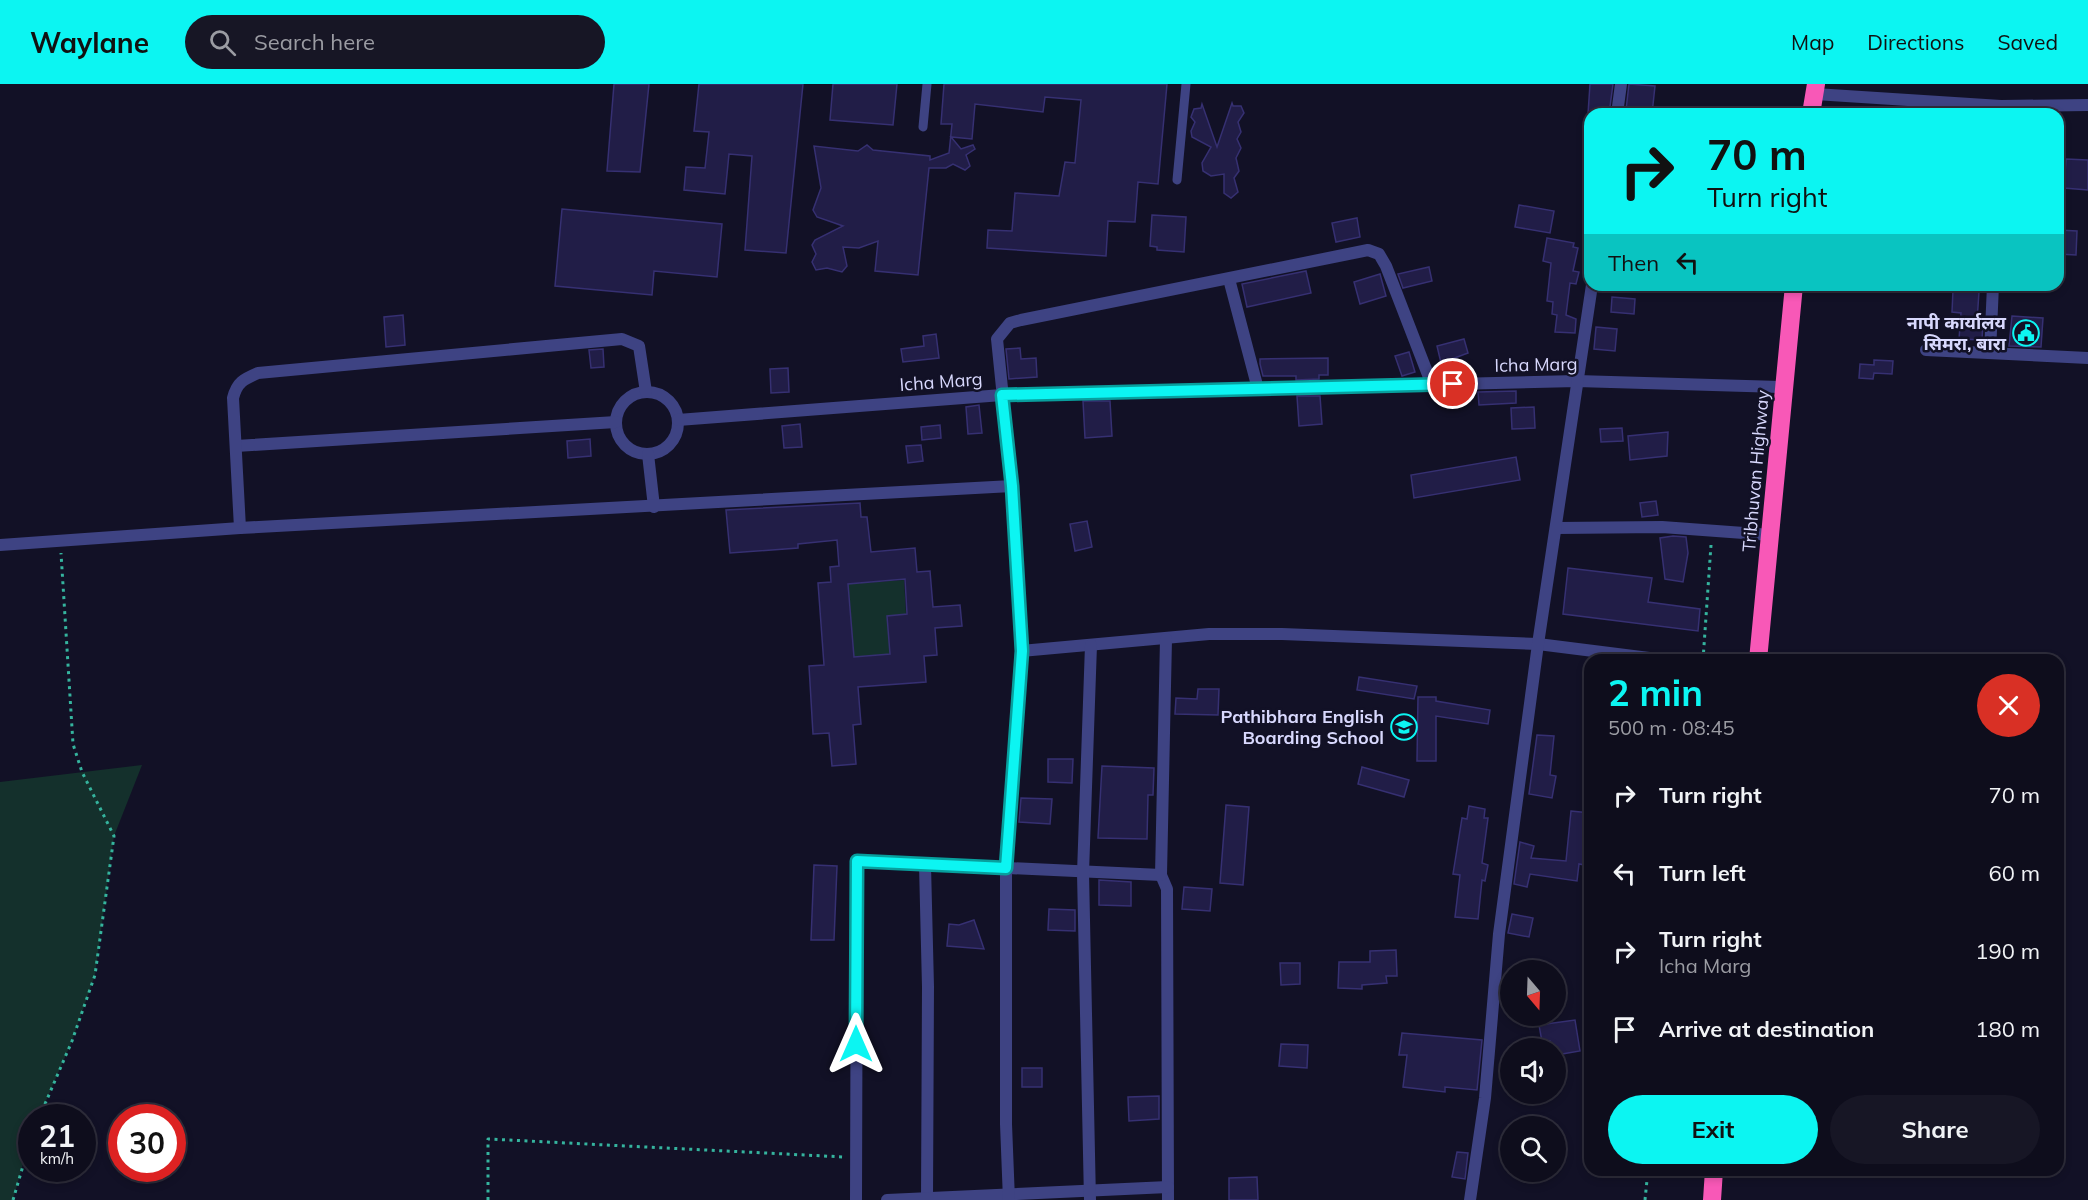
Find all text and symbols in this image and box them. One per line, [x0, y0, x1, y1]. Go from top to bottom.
search box [185, 15, 605, 69]
text: Waylane [30, 25, 149, 60]
icon: search [206, 26, 239, 59]
text: Search here [254, 28, 375, 56]
text: Map [1791, 29, 1834, 55]
text: Directions [1867, 29, 1964, 55]
text: Saved [1997, 29, 2058, 55]
text: 70 m [1707, 128, 1807, 181]
icon: right [1608, 132, 1686, 210]
text: Turn right [1707, 180, 1827, 214]
icon: left [1671, 246, 1704, 279]
text: Then [1608, 249, 1659, 277]
place label: नापी कार्यालय सिमरा, बारा [1907, 311, 2007, 355]
public building icon: नापी कार्यालय सिमरा, बारा [2011, 318, 2041, 348]
street label: Icha Marg [1494, 352, 1578, 377]
pin [1427, 358, 1478, 409]
street label: Icha Marg [899, 367, 983, 396]
icon: arrive [1436, 367, 1469, 400]
street label: Tribhuvan Highway [1737, 389, 1774, 553]
text: 2 min [1608, 670, 1703, 715]
button: close [1977, 674, 2040, 737]
place label: Pathibhara English Boarding School [1221, 705, 1384, 749]
school or university icon: Pathibhara English Boarding School [1389, 712, 1419, 742]
text: 500 m · 08:45 [1608, 715, 1734, 740]
icon: right [1608, 779, 1641, 812]
text: Turn right [1659, 781, 1762, 809]
text: 70 m [1989, 781, 2040, 809]
icon: left [1608, 857, 1641, 890]
text: Turn left [1659, 859, 1746, 887]
text: 60 m [1989, 859, 2040, 887]
text: Turn right [1659, 925, 1762, 953]
icon: right [1608, 935, 1641, 968]
text: 190 m [1975, 937, 2040, 965]
text: Icha Marg [1659, 953, 1751, 978]
north arrow [1500, 960, 1566, 1026]
map controls [1500, 960, 1566, 1182]
position arrow [824, 1012, 888, 1076]
icon: arrive [1608, 1013, 1641, 1046]
text: Arrive at destination [1659, 1015, 1874, 1043]
text: 180 m [1975, 1015, 2040, 1043]
button: sound [1500, 1038, 1566, 1104]
button: Exit [1608, 1095, 1818, 1164]
button: Share [1830, 1095, 2040, 1164]
speed limit sign: 30 [108, 1104, 186, 1182]
button: search [1500, 1116, 1566, 1182]
text: 21 [39, 1117, 75, 1155]
text: km/h [40, 1149, 74, 1168]

